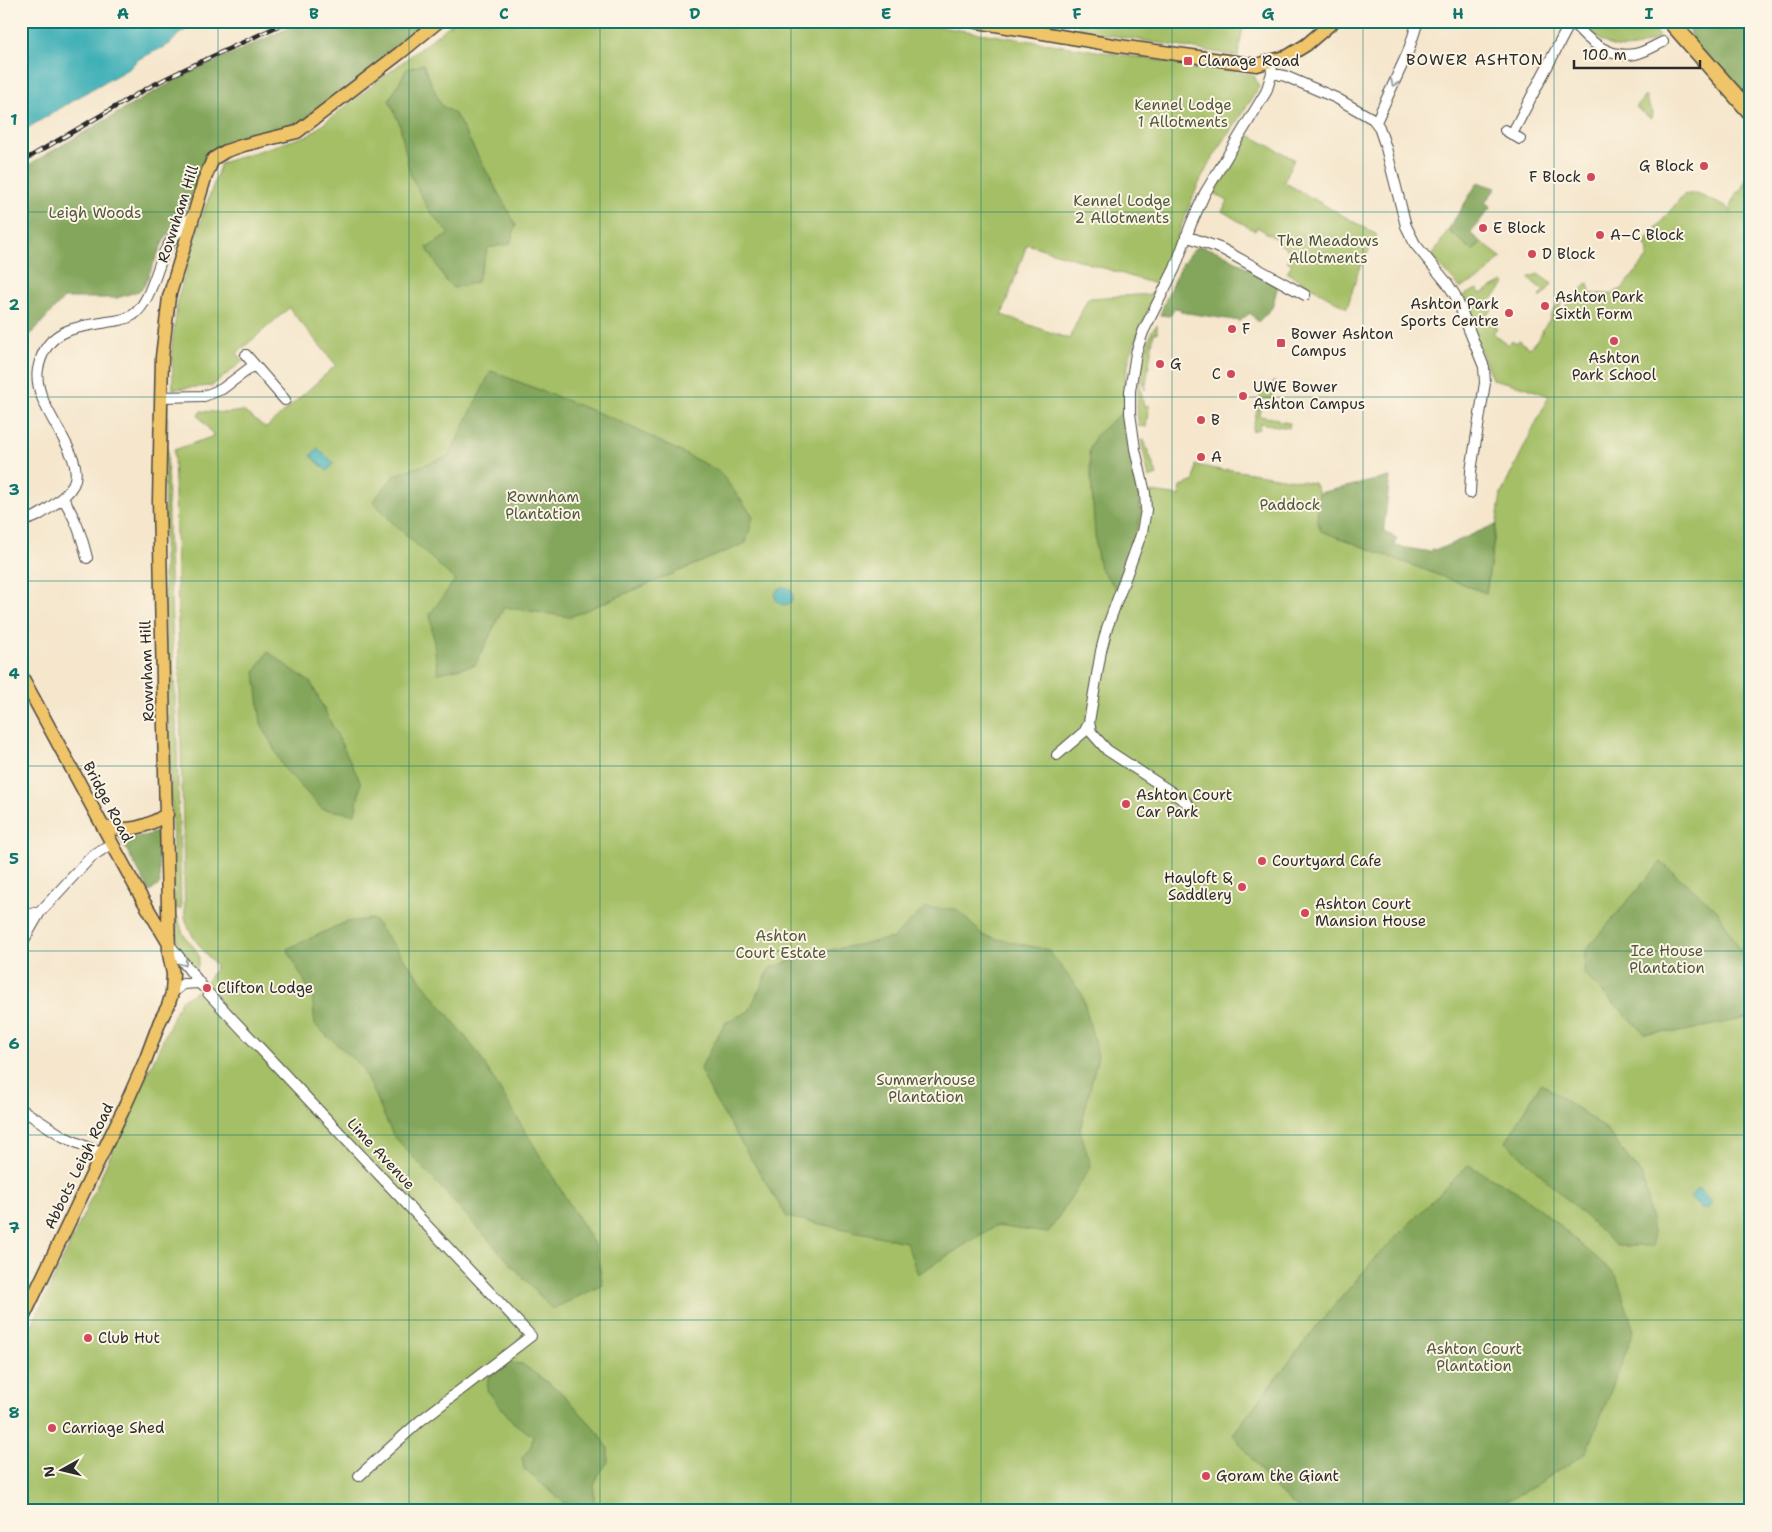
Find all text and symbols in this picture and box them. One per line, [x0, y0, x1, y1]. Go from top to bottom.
text: A [117, 3, 129, 24]
text: B [309, 3, 319, 24]
text: C [499, 3, 509, 24]
text: D [689, 3, 701, 24]
text: E [881, 3, 891, 24]
text: F [1072, 3, 1082, 24]
text: G [1262, 3, 1275, 24]
text: H [1452, 3, 1464, 24]
text: I [1645, 3, 1654, 24]
scale bar [1574, 38, 1701, 70]
text: 100 m [1582, 45, 1627, 65]
district label: BOWER ASHTON [1406, 49, 1544, 70]
place label: Clanage Road [1198, 51, 1300, 71]
marker: Clanage Road [1182, 55, 1194, 67]
one-way arrow [1389, 78, 1400, 87]
park label: Kennel Lodge 1 Allotments [1134, 95, 1232, 132]
text: 1 [10, 109, 18, 130]
place label: G Block [1639, 156, 1694, 176]
marker: G Block [1698, 160, 1710, 172]
street label: Rownham Hill [153, 162, 203, 265]
place label: F Block [1529, 167, 1581, 187]
marker: F Block [1585, 171, 1597, 183]
park label: Kennel Lodge 2 Allotments [1073, 191, 1171, 228]
park label: Leigh Woods [49, 203, 141, 223]
place label: E Block [1493, 218, 1546, 238]
marker: E Block [1477, 222, 1489, 234]
place label: A–C Block [1610, 225, 1684, 245]
marker: A–C Block [1594, 229, 1606, 241]
park label: The Meadows Allotments [1277, 231, 1379, 268]
place label: D Block [1542, 244, 1596, 264]
marker: D Block [1526, 248, 1538, 260]
place label: Ashton Park Sixth Form [1555, 287, 1644, 324]
text: 2 [8, 294, 20, 315]
place label: Ashton Park Sports Centre [1401, 294, 1499, 331]
marker: Ashton Park Sixth Form [1539, 300, 1551, 312]
marker: Ashton Park Sports Centre [1503, 307, 1515, 319]
place label: F [1242, 319, 1251, 339]
marker: F [1226, 323, 1238, 335]
place label: Bower Ashton Campus [1291, 324, 1393, 361]
marker: Ashton Park School [1608, 335, 1620, 347]
marker: Bower Ashton Campus [1275, 337, 1287, 349]
place label: Ashton Park School [1572, 348, 1657, 385]
place label: G [1170, 354, 1181, 374]
marker: G [1154, 358, 1166, 370]
place label: C [1212, 364, 1221, 384]
marker: C [1225, 368, 1237, 380]
place label: UWE Bower Ashton Campus [1253, 377, 1365, 414]
marker: UWE Bower Ashton Campus [1237, 390, 1249, 402]
place label: B [1211, 410, 1220, 430]
marker: B [1195, 414, 1207, 426]
place label: A [1211, 447, 1222, 467]
marker: A [1195, 451, 1207, 463]
text: 3 [8, 479, 20, 500]
park label: Rownham Plantation [505, 487, 581, 524]
park label: Paddock [1260, 495, 1320, 515]
street label: Rownham Hill [135, 619, 159, 722]
text: 4 [8, 663, 20, 684]
street label: Bridge Road [78, 758, 138, 846]
place label: Ashton Court Car Park [1136, 785, 1232, 822]
marker: Ashton Court Car Park [1120, 798, 1132, 810]
text: 5 [9, 848, 19, 869]
place label: Courtyard Cafe [1272, 851, 1382, 871]
marker: Courtyard Cafe [1256, 855, 1268, 867]
place label: Hayloft & Saddlery [1164, 868, 1233, 905]
marker: Hayloft & Saddlery [1236, 881, 1248, 893]
place label: Ashton Court Mansion House [1315, 894, 1426, 931]
marker: Ashton Court Mansion House [1299, 907, 1311, 919]
park label: Ashton Court Estate [736, 926, 826, 963]
park label: Ice House Plantation [1629, 941, 1705, 978]
one-way arrow [178, 957, 187, 967]
place label: Clifton Lodge [217, 978, 313, 998]
marker: Clifton Lodge [201, 982, 213, 994]
text: 6 [8, 1033, 20, 1054]
park label: Summerhouse Plantation [876, 1070, 976, 1107]
street label: Abbots Leigh Road [40, 1099, 118, 1232]
street label: Lime Avenue [343, 1114, 419, 1194]
text: 7 [8, 1217, 20, 1238]
place label: Club Hut [98, 1328, 160, 1348]
marker: Club Hut [82, 1332, 94, 1344]
park label: Ashton Court Plantation [1426, 1339, 1522, 1376]
text: 8 [8, 1402, 20, 1423]
place label: Carriage Shed [62, 1418, 165, 1438]
marker: Carriage Shed [46, 1422, 58, 1434]
north arrow [38, 1444, 88, 1494]
text: N [39, 1465, 59, 1479]
place label: Goram the Giant [1216, 1466, 1339, 1486]
marker: Goram the Giant [1200, 1470, 1212, 1482]

